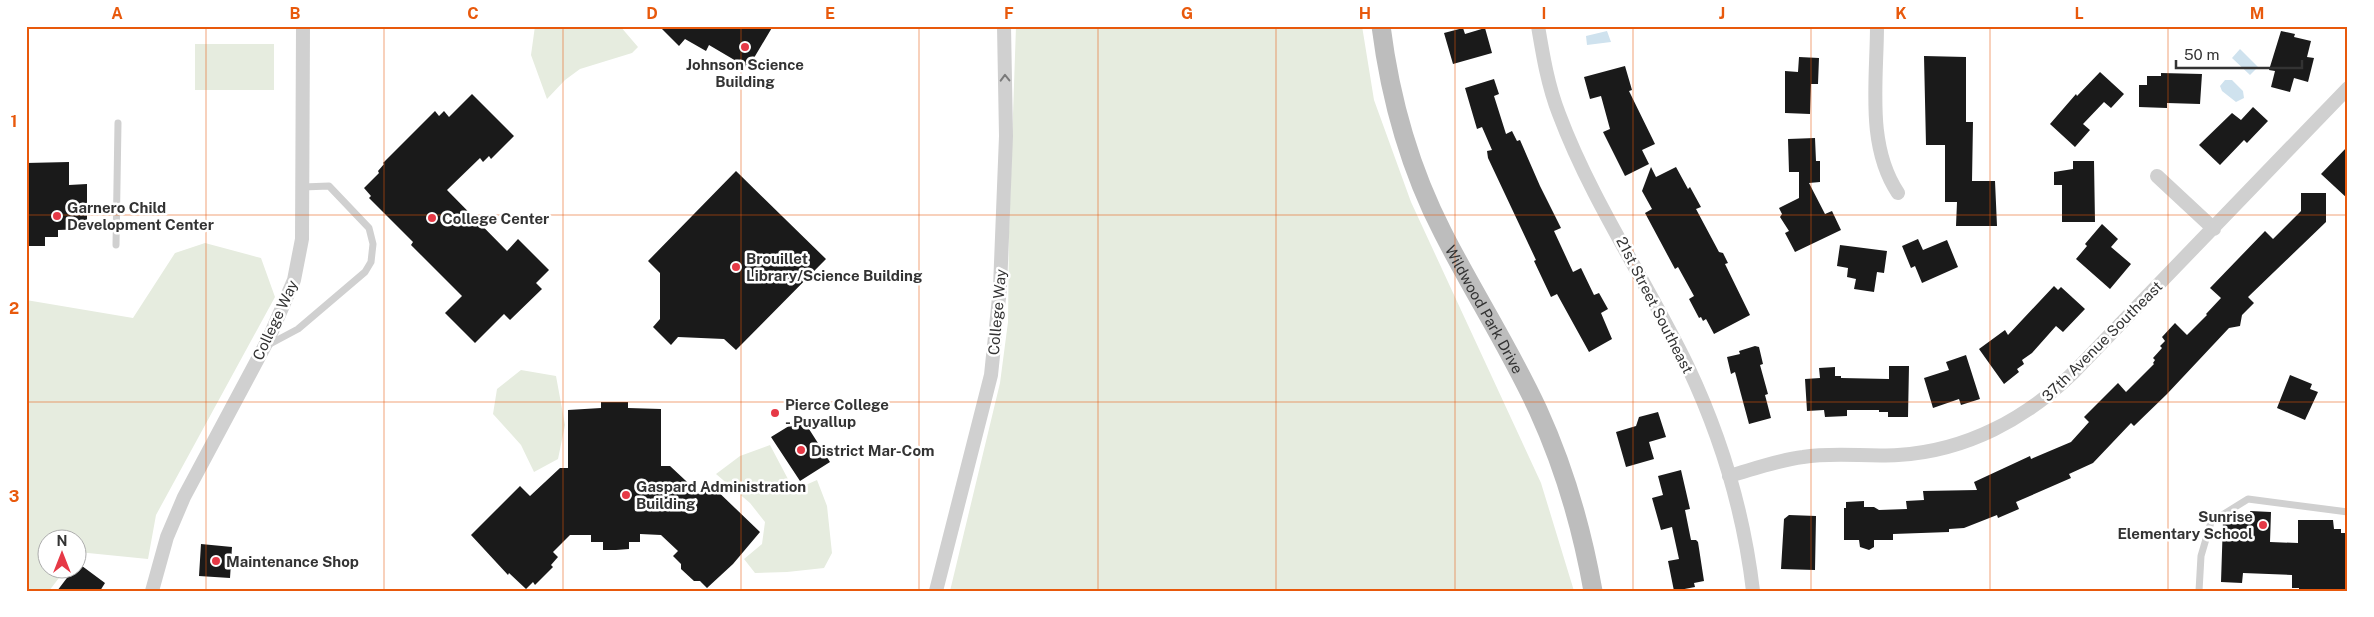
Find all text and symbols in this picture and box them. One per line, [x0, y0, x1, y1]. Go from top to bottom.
text: A [111, 4, 123, 23]
text: B [290, 4, 301, 23]
text: C [467, 4, 479, 23]
text: D [646, 4, 658, 23]
text: E [825, 4, 835, 23]
text: F [1004, 4, 1014, 23]
text: G [1181, 4, 1193, 23]
text: H [1359, 4, 1371, 23]
text: I [1542, 4, 1546, 23]
text: J [1719, 4, 1725, 23]
text: K [1895, 4, 1907, 23]
text: L [2074, 4, 2084, 23]
text: M [2250, 4, 2264, 23]
scale bar [2176, 38, 2303, 70]
marker: Johnson Science Building [739, 41, 751, 53]
text: 50 m [2184, 46, 2219, 63]
place label: Johnson Science Building [686, 56, 804, 90]
one-way arrow [1000, 74, 1010, 82]
text: 1 [11, 112, 17, 131]
place label: Garnero Child Development Center [67, 199, 214, 233]
marker: Garnero Child Development Center [51, 210, 63, 222]
place label: College Center [442, 210, 549, 227]
marker: College Center [426, 212, 438, 224]
street label: 21st Street Southeast [1613, 234, 1697, 376]
street label: Wildwood Park Drive [1442, 242, 1527, 376]
place label: Brouillet Library/Science Building [746, 250, 923, 284]
marker: Brouillet Library/Science Building [730, 261, 742, 273]
street label: College Way [985, 268, 1009, 356]
street label: College Way [249, 277, 301, 363]
street label: 37th Avenue Southeast [2038, 277, 2166, 405]
text: 2 [9, 299, 19, 318]
place label: Pierce College - Puyallup [785, 396, 889, 430]
marker: Pierce College - Puyallup [769, 407, 781, 419]
place label: District Mar-Com [811, 442, 934, 459]
marker: District Mar-Com [795, 444, 807, 456]
place label: Gaspard Administration Building [636, 478, 806, 512]
text: 3 [9, 487, 19, 506]
marker: Gaspard Administration Building [620, 489, 632, 501]
place label: Sunrise Elementary School [2117, 508, 2253, 542]
marker: Sunrise Elementary School [2257, 519, 2269, 531]
north arrow [38, 530, 88, 580]
text: N [57, 533, 67, 549]
place label: Maintenance Shop [226, 553, 359, 570]
marker: Maintenance Shop [210, 555, 222, 567]

